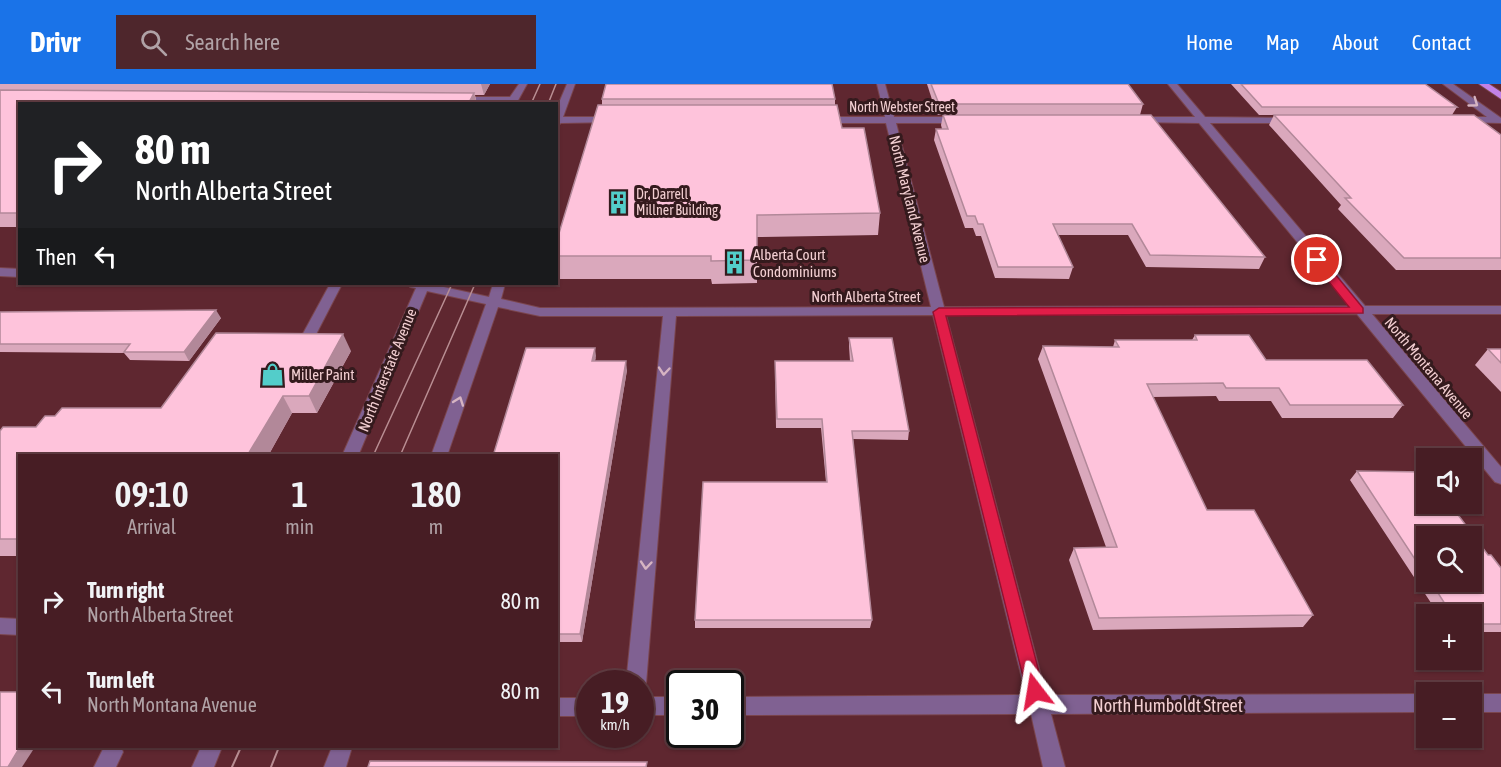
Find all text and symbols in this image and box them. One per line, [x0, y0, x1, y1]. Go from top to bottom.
search box [116, 15, 536, 69]
text: Drivr [30, 26, 80, 58]
icon: search [137, 26, 170, 59]
text: Search here [185, 29, 280, 55]
text: Home [1186, 30, 1233, 54]
text: Map [1266, 30, 1300, 54]
text: About [1333, 30, 1379, 54]
text: Contact [1412, 30, 1471, 54]
one-way arrow [1468, 96, 1479, 107]
street label: North Webster Street [849, 99, 955, 115]
text: 80 m [135, 125, 210, 173]
icon: right [36, 126, 114, 204]
street label: North Maryland Avenue [886, 134, 934, 264]
text: North Alberta Street [135, 175, 332, 206]
place label: Dr. Darrell Millner Building [636, 186, 718, 218]
building icon: Dr. Darrell Millner Building [605, 189, 631, 215]
pin [1291, 234, 1342, 285]
icon: left [89, 240, 122, 273]
icon: arrive [1300, 243, 1333, 276]
text: Then [36, 244, 77, 270]
place label: Alberta Court Condominiums [753, 246, 837, 280]
building icon: Alberta Court Condominiums [722, 250, 748, 276]
street label: North Alberta Street [811, 288, 921, 305]
street label: North Interstate Avenue [354, 306, 420, 434]
street label: North Montana Avenue [1382, 314, 1477, 422]
shop icon: Miller Paint [260, 361, 286, 387]
place label: Miller Paint [291, 366, 355, 383]
one-way arrow [658, 366, 671, 375]
one-way arrow [452, 396, 465, 407]
map controls [1416, 448, 1482, 748]
button: sound [1416, 448, 1482, 514]
text: 09:10 [115, 473, 189, 515]
text: 1 [291, 473, 308, 515]
text: 180 [411, 473, 461, 515]
text: Arrival [127, 515, 176, 538]
text: min [285, 515, 314, 538]
text: m [429, 515, 443, 538]
button: search [1416, 526, 1482, 592]
one-way arrow [640, 560, 653, 569]
text: Turn right [87, 577, 164, 603]
icon: right [36, 585, 69, 618]
text: 80 m [500, 588, 540, 614]
text: North Alberta Street [87, 603, 233, 626]
button: + [1416, 604, 1482, 670]
position arrow [1003, 659, 1067, 723]
text: Turn left [87, 667, 154, 693]
speed limit sign: 30 [666, 670, 744, 748]
icon: left [36, 675, 69, 708]
text: 80 m [500, 678, 540, 704]
button: − [1416, 682, 1482, 748]
text: 19 [601, 685, 629, 719]
text: North Montana Avenue [87, 693, 257, 716]
street label: North Humboldt Street [1093, 695, 1243, 716]
text: km/h [600, 716, 630, 733]

